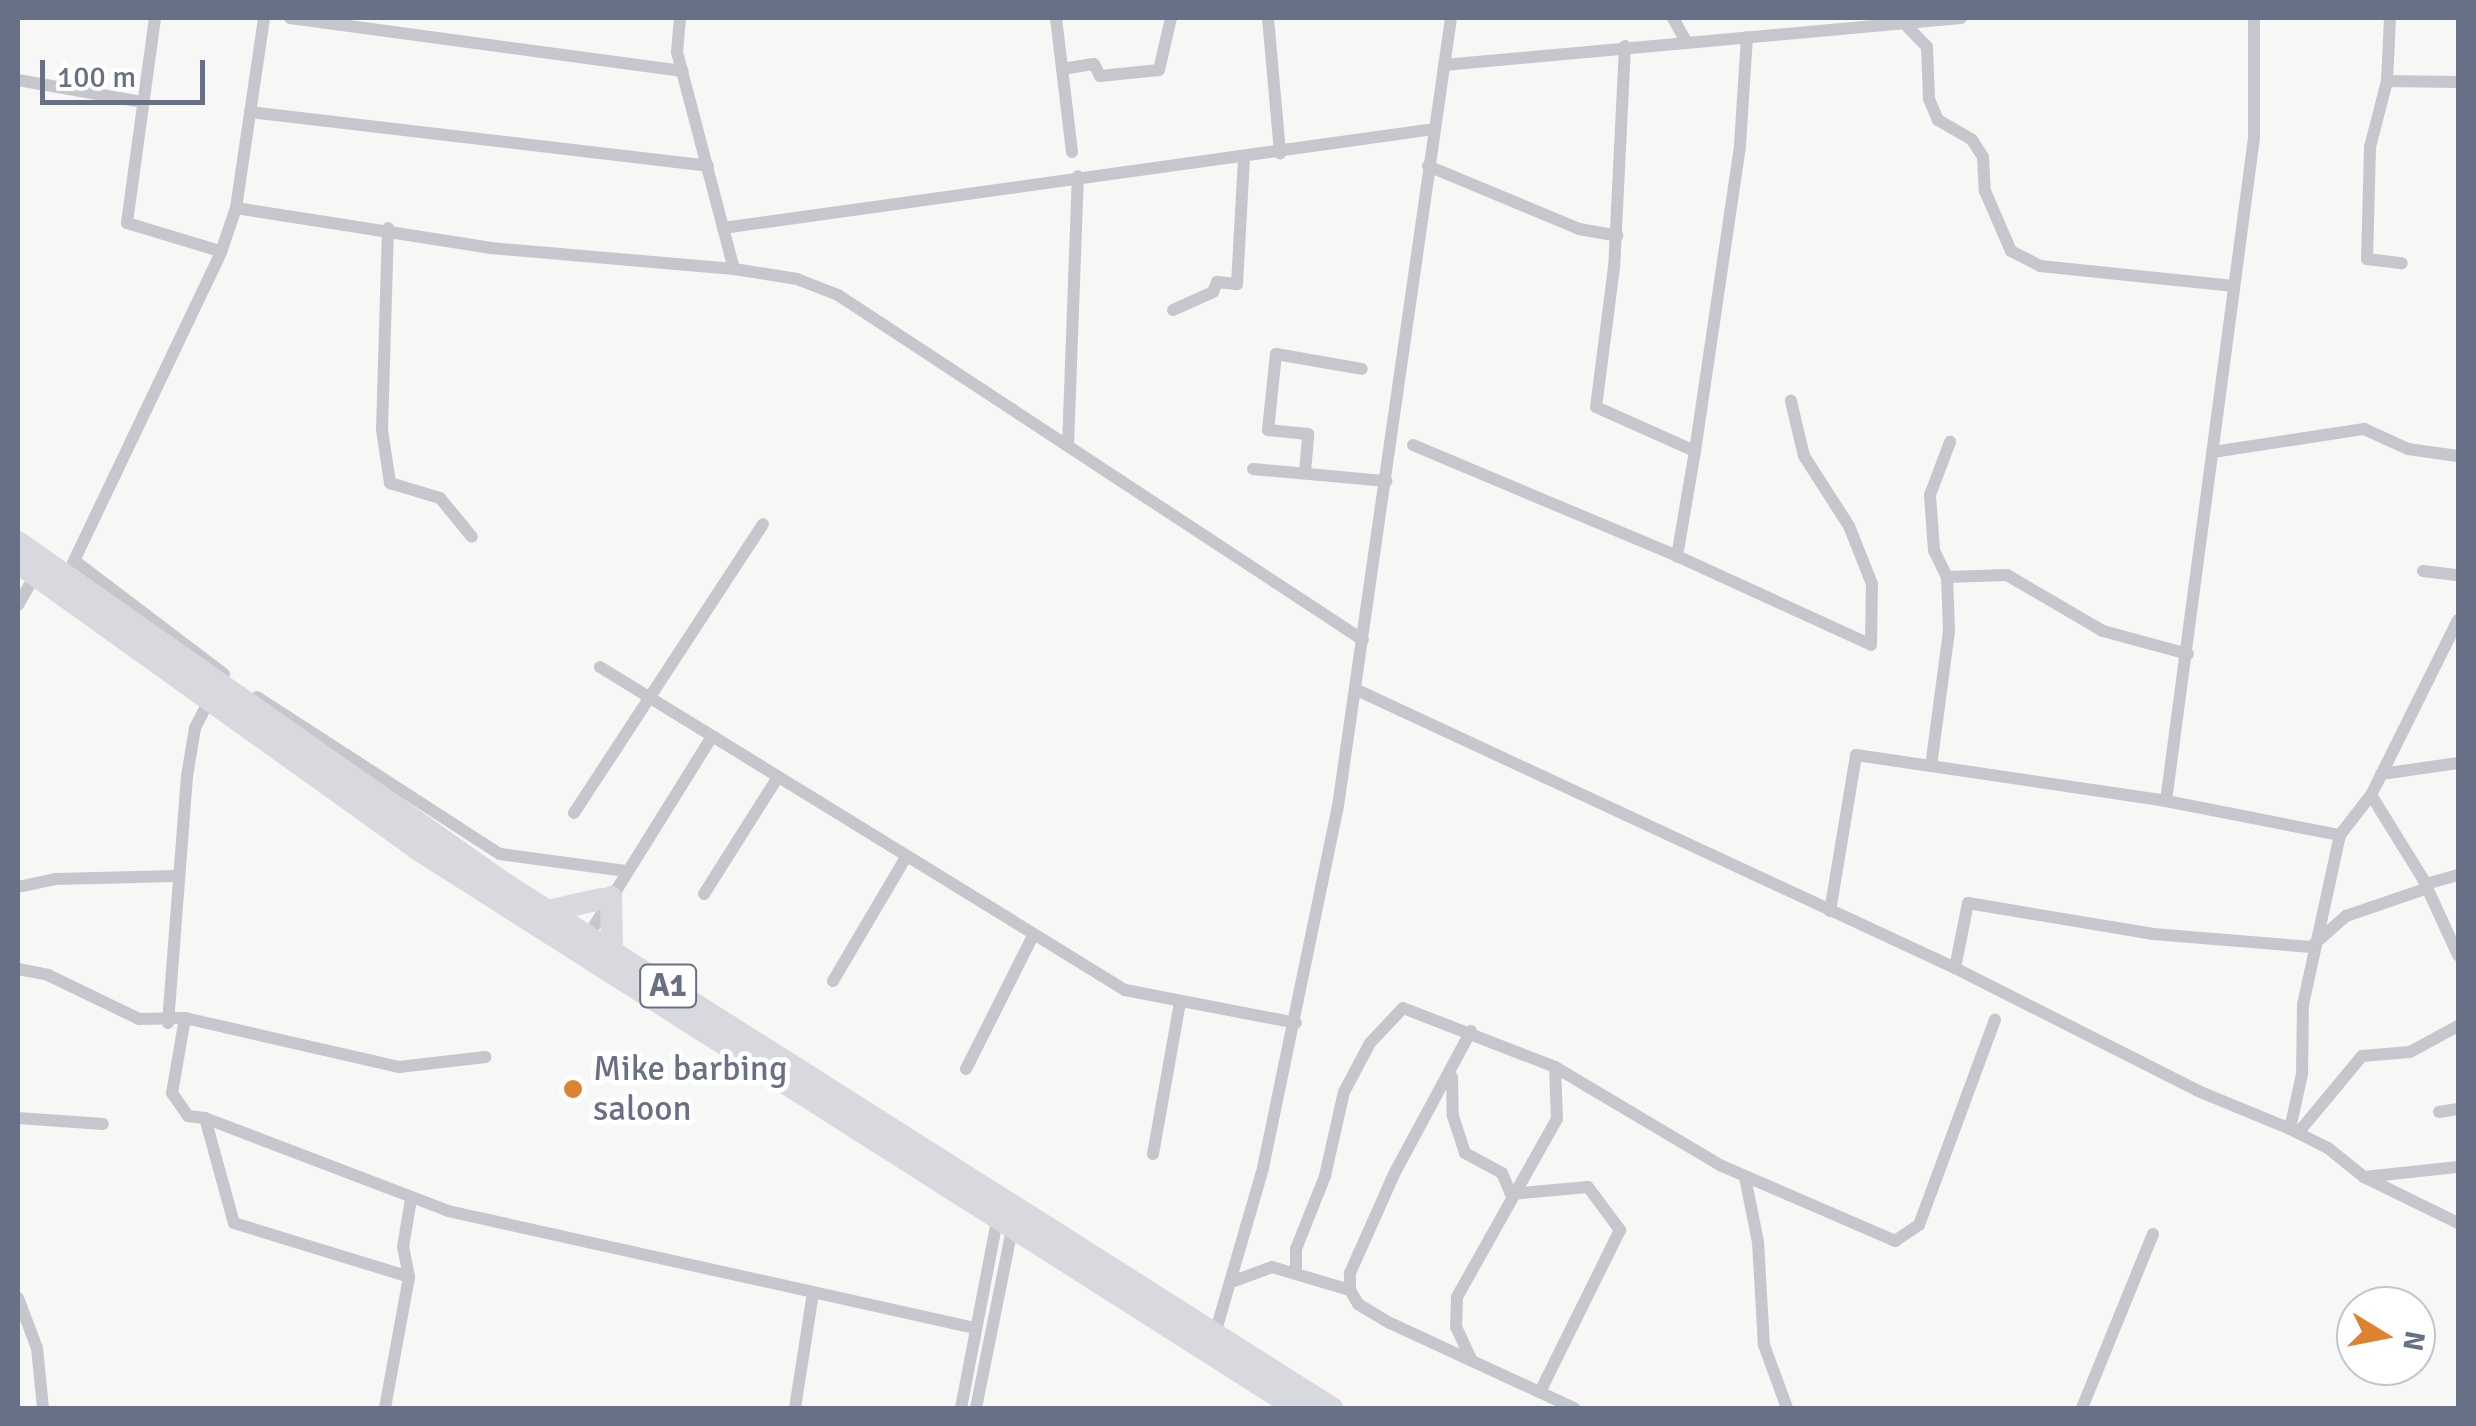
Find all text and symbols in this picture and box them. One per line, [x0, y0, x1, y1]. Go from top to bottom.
scale bar [45, 40, 210, 102]
text: 100 m [57, 59, 136, 96]
road number: A1 [638, 959, 698, 1013]
place label: Mike barbing saloon [593, 1048, 787, 1130]
marker: Mike barbing saloon [562, 1078, 584, 1100]
north arrow [2336, 1286, 2436, 1386]
text: N [2395, 1328, 2432, 1353]

